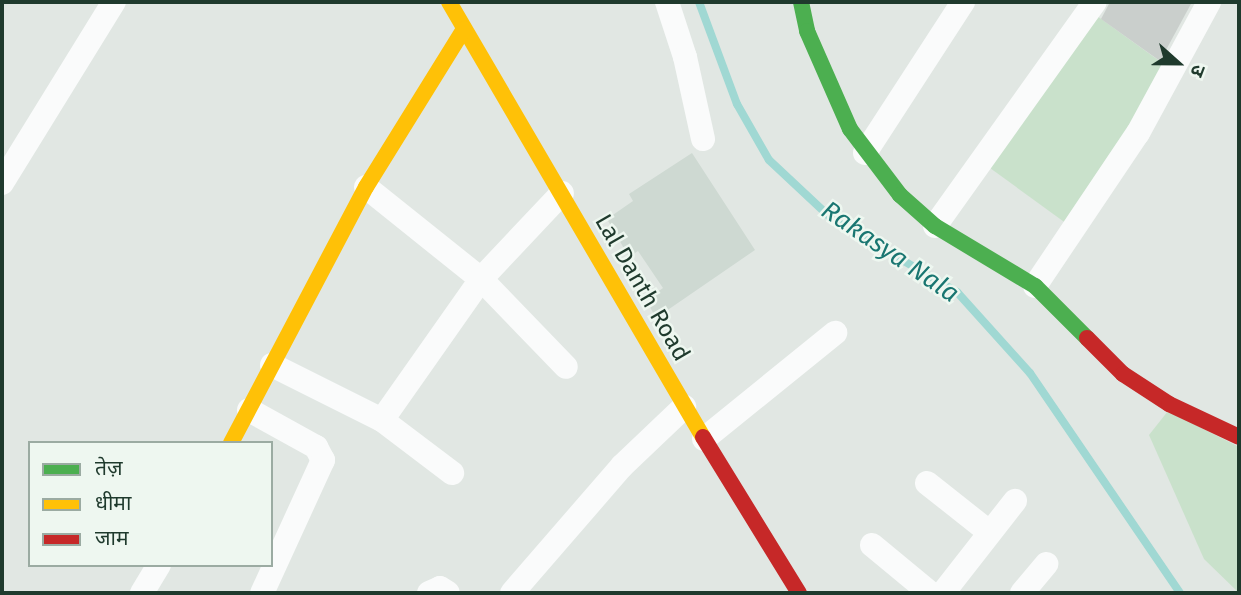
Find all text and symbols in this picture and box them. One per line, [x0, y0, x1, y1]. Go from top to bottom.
north arrow [1143, 28, 1213, 98]
text: उ [1185, 61, 1211, 80]
water label: Rakasya Nala [815, 195, 965, 309]
street label: Lal Danth Road [588, 209, 696, 367]
legend [28, 441, 273, 567]
text: तेज़ [95, 455, 123, 481]
text: धीमा [95, 490, 131, 516]
text: जाम [95, 525, 129, 551]

